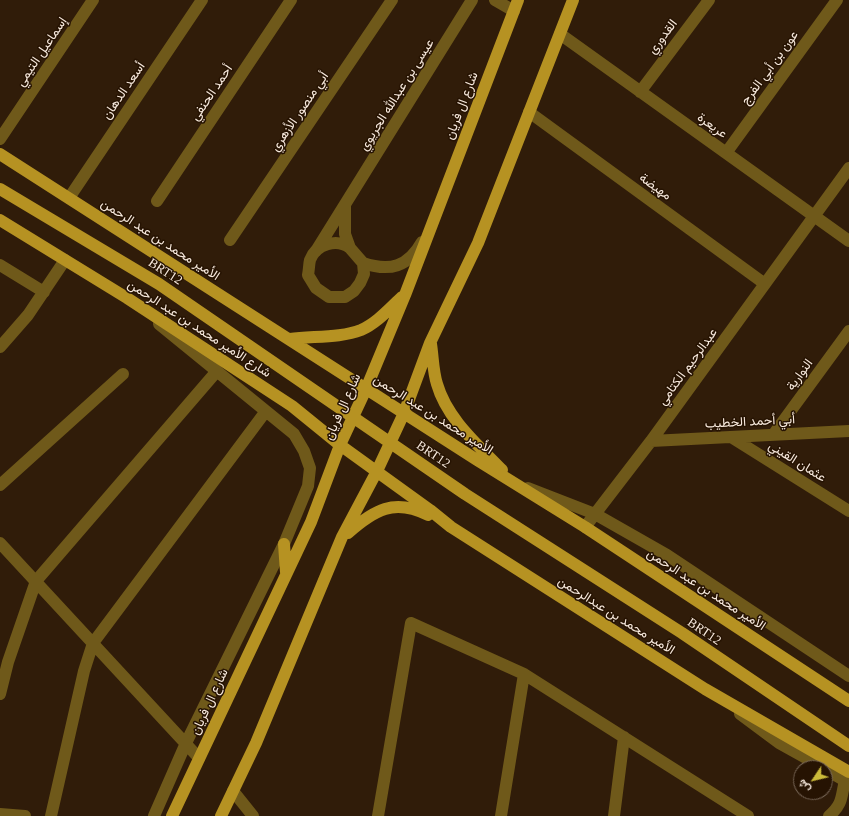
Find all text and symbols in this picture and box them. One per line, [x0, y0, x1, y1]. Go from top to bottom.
street label: إسماعيل التيمي [13, 14, 71, 90]
street label: القدوري [645, 17, 681, 57]
street label: عون بن أبي الفرج [738, 28, 802, 108]
street label: عيسى بن عبدالله الجريوي [356, 36, 438, 154]
street label: أسعد الدهان [99, 59, 149, 123]
street label: أحمد الحنفي [188, 62, 236, 124]
street label: أبي منصور الأزهري [268, 69, 332, 155]
street label: شارع ال فريان [442, 70, 482, 142]
street label: عريعرة [694, 110, 730, 142]
street label: مهيضة [636, 170, 674, 204]
street label: الأمير محمد بن عبد الرحمن [98, 196, 222, 284]
street label: BRT12 [145, 255, 185, 289]
street label: شارع الأمير محمد بن عبد الرحمن [124, 277, 274, 381]
street label: عبدالرحيم الكتامي [655, 325, 721, 409]
street label: النوارية [783, 356, 817, 394]
street label: شارع ال فريان [321, 371, 365, 443]
street label: الأمير محمد بن عبد الرحمن [370, 372, 496, 458]
street label: أبي أحمد الخطيب [705, 412, 795, 432]
street label: BRT12 [413, 438, 453, 472]
street label: عثمان القيني [765, 438, 829, 486]
street label: الأمير محمد بن عبد الرحمن [644, 546, 768, 634]
street label: الأمير محمد بن عبدالرحمن [555, 574, 677, 658]
street label: BRT12 [684, 615, 724, 649]
street label: شارع ال فريان [188, 666, 232, 738]
north arrow [793, 760, 833, 800]
text: ش [795, 777, 813, 795]

